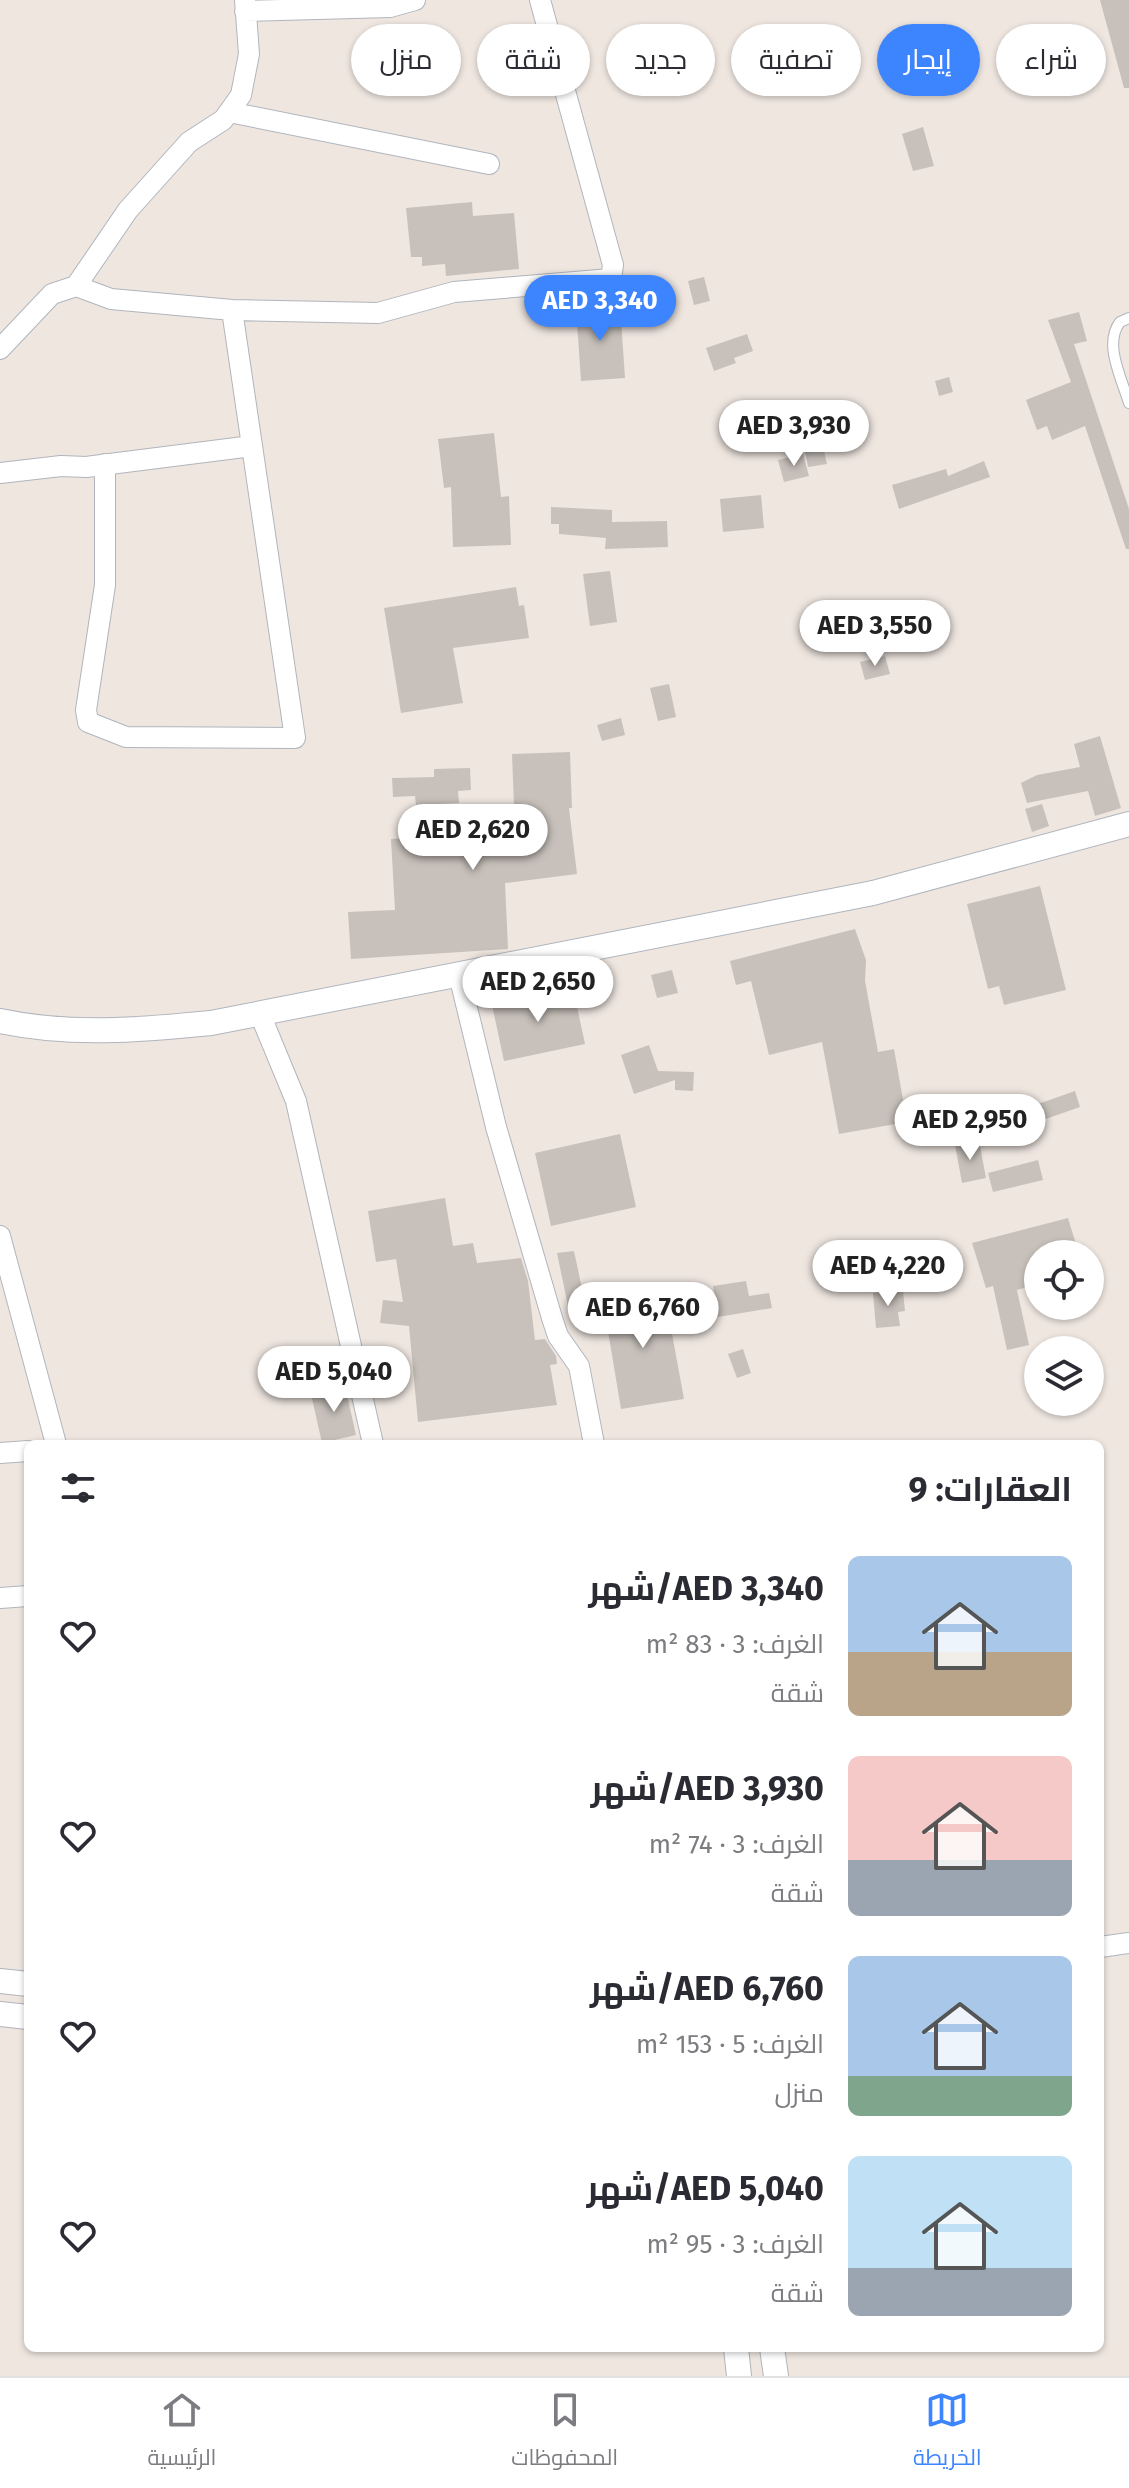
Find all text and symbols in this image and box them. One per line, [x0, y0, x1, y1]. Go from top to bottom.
chip: منزل [351, 24, 461, 96]
chip: شقة [477, 24, 590, 96]
chip: جديد [606, 24, 715, 96]
chip: تصفية [731, 24, 861, 96]
chip: إيجار [877, 24, 980, 96]
chip: شراء [996, 24, 1106, 96]
pin: AED 3,340 [508, 275, 692, 343]
text: AED 3,340 [542, 285, 658, 316]
pin: AED 3,930 [702, 400, 886, 468]
text: AED 3,930 [737, 410, 851, 441]
pin: AED 3,550 [783, 600, 967, 668]
text: AED 3,550 [817, 610, 933, 641]
pin: AED 2,620 [381, 804, 565, 872]
text: AED 2,620 [416, 814, 530, 845]
pin: AED 2,650 [446, 956, 630, 1024]
text: AED 2,650 [480, 966, 596, 997]
pin: AED 2,950 [878, 1094, 1062, 1162]
text: AED 2,950 [913, 1104, 1027, 1135]
pin: AED 4,220 [796, 1240, 980, 1308]
map controls [1024, 1240, 1104, 1416]
button: locate [1024, 1240, 1104, 1320]
text: AED 4,220 [830, 1250, 946, 1281]
pin: AED 6,760 [551, 1282, 735, 1350]
text: AED 6,760 [586, 1292, 700, 1323]
button: layers [1024, 1336, 1104, 1416]
pin: AED 5,040 [242, 1346, 426, 1414]
text: AED 5,040 [275, 1356, 393, 1387]
icon: filters [56, 1466, 100, 1510]
text: العقارات: 9 [908, 1469, 1072, 1510]
text: AED 3,340/شهر [589, 1568, 824, 1609]
icon: home [912, 1588, 1008, 1684]
icon: heart [56, 1614, 100, 1658]
text: الغرف: 3 · 83 m² [646, 1629, 824, 1660]
text: شقة [771, 1678, 824, 1709]
text: AED 3,930/شهر [591, 1768, 824, 1809]
icon: home [912, 1788, 1008, 1884]
icon: heart [56, 1814, 100, 1858]
text: الغرف: 3 · 74 m² [649, 1829, 824, 1860]
text: شقة [771, 1878, 824, 1909]
text: AED 6,760/شهر [590, 1968, 824, 2009]
icon: home [912, 1988, 1008, 2084]
icon: heart [56, 2014, 100, 2058]
text: الغرف: 5 · 153 m² [636, 2029, 824, 2060]
text: منزل [775, 2078, 824, 2109]
text: AED 5,040/شهر [587, 2168, 824, 2209]
icon: home [912, 2188, 1008, 2284]
icon: heart [56, 2214, 100, 2258]
text: الغرف: 3 · 95 m² [646, 2229, 824, 2260]
text: شقة [771, 2278, 824, 2309]
tab: الرئيسية [147, 2388, 216, 2478]
tab: المحفوظات [511, 2388, 618, 2478]
tab: الخريطة [913, 2388, 982, 2478]

